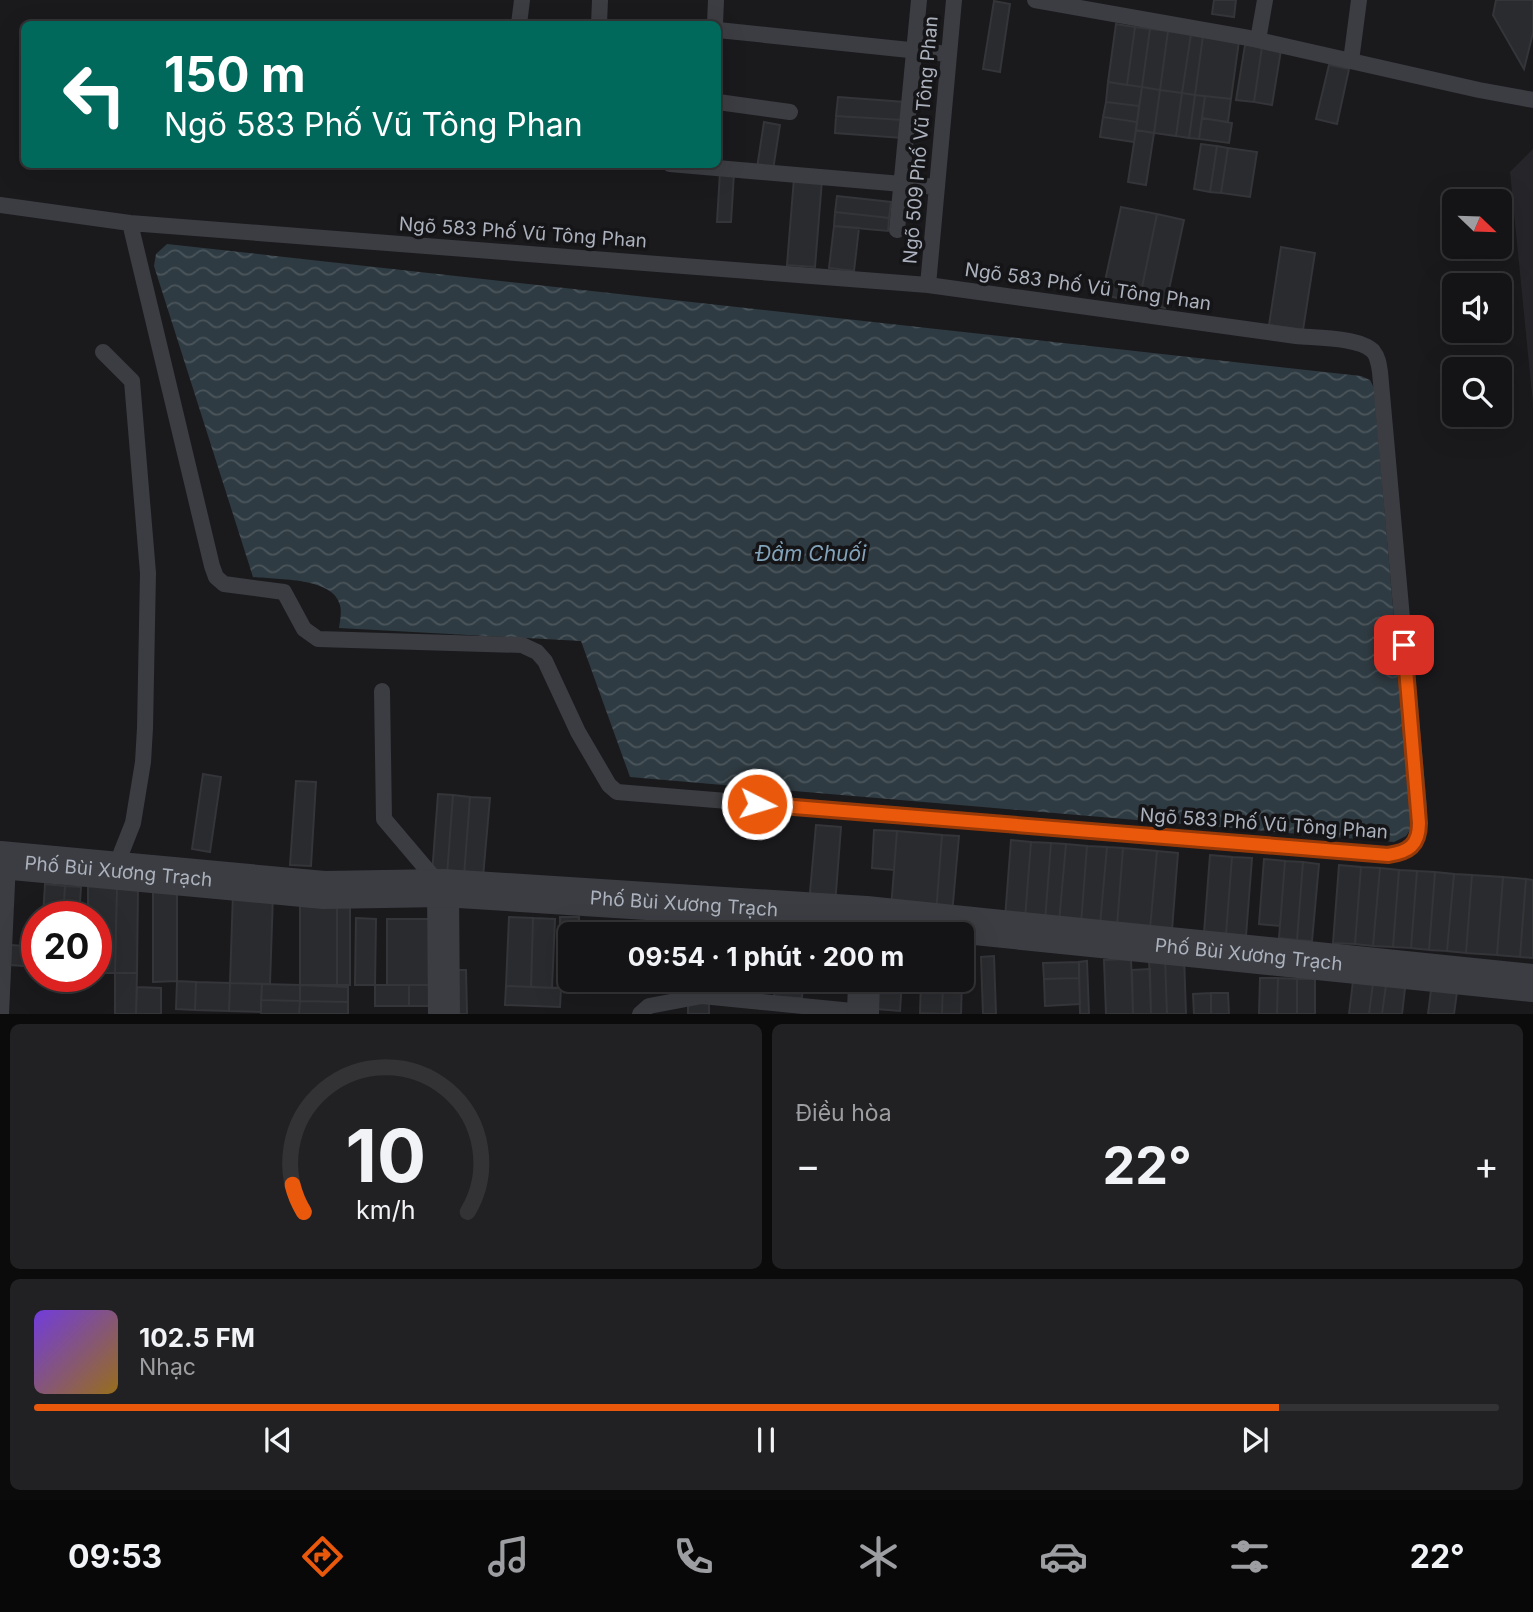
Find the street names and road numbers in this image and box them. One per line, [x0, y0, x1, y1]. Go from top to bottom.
street label: Ngõ 509 Phố Vũ Tông Phan [898, 15, 943, 265]
street label: Ngõ 583 Phố Vũ Tông Phan [398, 212, 648, 253]
street label: Ngõ 583 Phố Vũ Tông Phan [963, 258, 1213, 315]
street label: Ngõ 583 Phố Vũ Tông Phan [1139, 803, 1389, 844]
street label: Phố Bùi Xương Trạch [23, 851, 213, 892]
street label: Phố Bùi Xương Trạch [589, 886, 779, 921]
street label: Phố Bùi Xương Trạch [1154, 934, 1344, 976]

